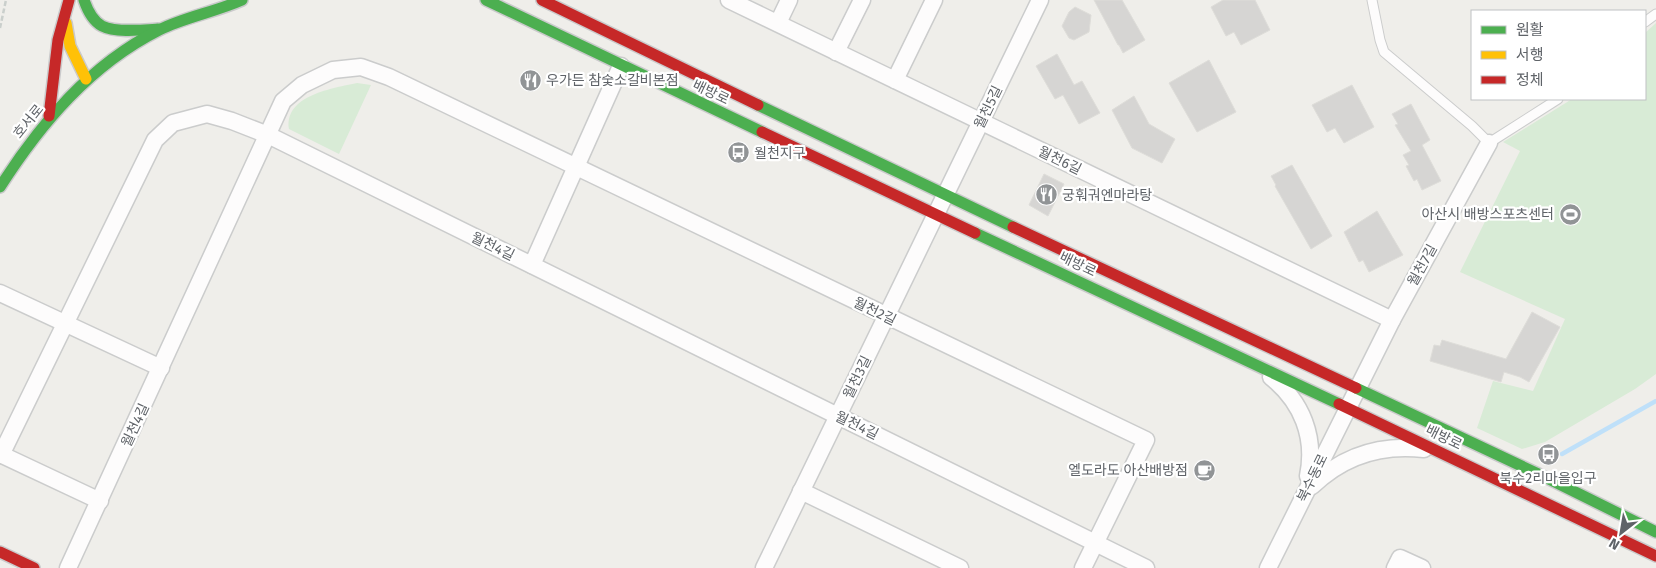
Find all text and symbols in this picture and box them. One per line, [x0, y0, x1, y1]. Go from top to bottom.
legend [1471, 10, 1646, 100]
text: 원활 [1516, 21, 1544, 39]
text: 서행 [1516, 46, 1544, 64]
restaurant icon: 우가든 참숯소갈비본점 [518, 68, 542, 92]
text: 정체 [1516, 71, 1544, 89]
place label: 우가든 참숯소갈비본점 [546, 72, 679, 89]
street label: 배방로 [690, 77, 732, 108]
street label: 월천5길 [971, 83, 1006, 131]
street label: 호서로 [10, 101, 47, 142]
bus stop icon: 월천지구 [726, 141, 750, 165]
street label: 월천6길 [1035, 143, 1084, 178]
place label: 월천지구 [754, 145, 806, 162]
restaurant icon: 궁훠궈엔마라탕 [1034, 183, 1058, 207]
place label: 궁훠궈엔마라탕 [1062, 187, 1152, 204]
sports icon: 아산시 배방스포츠센터 [1558, 202, 1582, 226]
place label: 아산시 배방스포츠센터 [1421, 206, 1554, 223]
street label: 월천4길 [468, 229, 517, 264]
street label: 월천7길 [1404, 242, 1441, 289]
street label: 배방로 [1057, 249, 1099, 280]
street label: 월천2길 [851, 294, 899, 329]
street label: 월천3길 [840, 353, 875, 401]
street label: 월천4길 [118, 401, 153, 450]
street label: 월천4길 [832, 408, 881, 443]
street label: 배방로 [1423, 421, 1465, 454]
bus stop icon: 북수2리마을입구 [1536, 443, 1560, 467]
street label: 북수동로 [1294, 451, 1331, 505]
cafe icon: 엘도라도 아산배방점 [1192, 458, 1216, 482]
place label: 엘도라도 아산배방점 [1068, 462, 1188, 479]
place label: 북수2리마을입구 [1499, 470, 1597, 487]
north arrow [1596, 508, 1646, 558]
text: N [1606, 534, 1623, 553]

